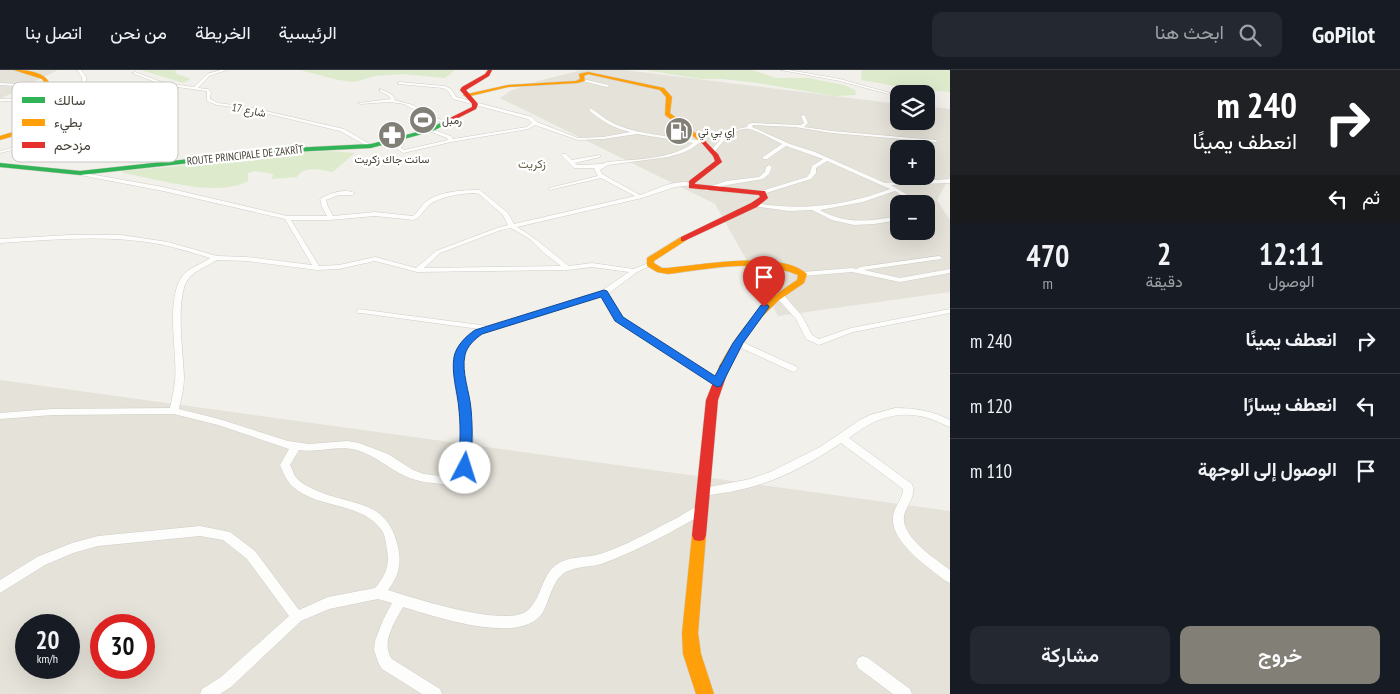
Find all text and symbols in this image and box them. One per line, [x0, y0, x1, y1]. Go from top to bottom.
search box [932, 12, 1282, 57]
text: GoPilot [1312, 19, 1375, 50]
text: ابحث هنا [1155, 20, 1224, 44]
text: اتصل بنا [25, 21, 82, 44]
text: من نحن [110, 21, 167, 44]
text: الخريطة [195, 21, 251, 44]
text: الرئيسية [279, 21, 337, 44]
icon: search [1236, 21, 1264, 49]
legend [12, 82, 178, 162]
text: 240 m [1216, 82, 1297, 128]
map controls [890, 85, 935, 240]
button: layers [890, 85, 935, 130]
icon: right [1315, 90, 1380, 155]
text: سالك [54, 91, 85, 109]
street label: شارع 17 [231, 100, 268, 121]
sports icon: رمبل [408, 105, 438, 135]
text: بطيء [54, 113, 82, 134]
place label: رمبل [442, 113, 462, 127]
fuel station icon: إي بي تي [664, 116, 694, 146]
pharmacy icon: سانت جاك زكريت [377, 120, 407, 150]
place label: إي بي تي [698, 124, 735, 141]
text: انعطف يمينًا [1192, 127, 1297, 155]
text: مزدحم [54, 136, 91, 154]
button: + [890, 140, 935, 185]
street label: ROUTE PRINCIPALE DE ZAKRÎT [186, 142, 304, 168]
place label: سانت جاك زكريت [354, 152, 430, 166]
district label: زكريت [518, 156, 546, 172]
icon: left [1324, 185, 1352, 213]
text: ثم [1362, 185, 1380, 209]
button: − [890, 195, 935, 240]
text: 2 [1157, 234, 1171, 273]
text: 12:11 [1259, 234, 1324, 273]
text: 470 [1026, 236, 1069, 275]
pin [743, 256, 785, 307]
icon: arrive [750, 263, 778, 291]
text: دقيقة [1146, 271, 1183, 291]
text: الوصول [1268, 271, 1314, 291]
text: m [1043, 273, 1053, 293]
text: انعطف يمينًا [1246, 327, 1337, 351]
icon: right [1352, 327, 1380, 355]
text: 240 m [970, 329, 1012, 353]
text: انعطف يسارًا [1243, 392, 1337, 416]
icon: left [1352, 392, 1380, 420]
text: 120 m [970, 394, 1012, 418]
position arrow [438, 441, 490, 493]
text: الوصول إلى الوجهة [1198, 457, 1337, 481]
icon: arrive [1352, 457, 1380, 485]
text: 110 m [970, 459, 1012, 483]
speed limit sign: 30 [90, 614, 155, 679]
text: 20 [36, 624, 59, 656]
button: مشاركة [970, 626, 1170, 684]
button: خروج [1180, 626, 1380, 684]
text: km/h [37, 651, 58, 666]

